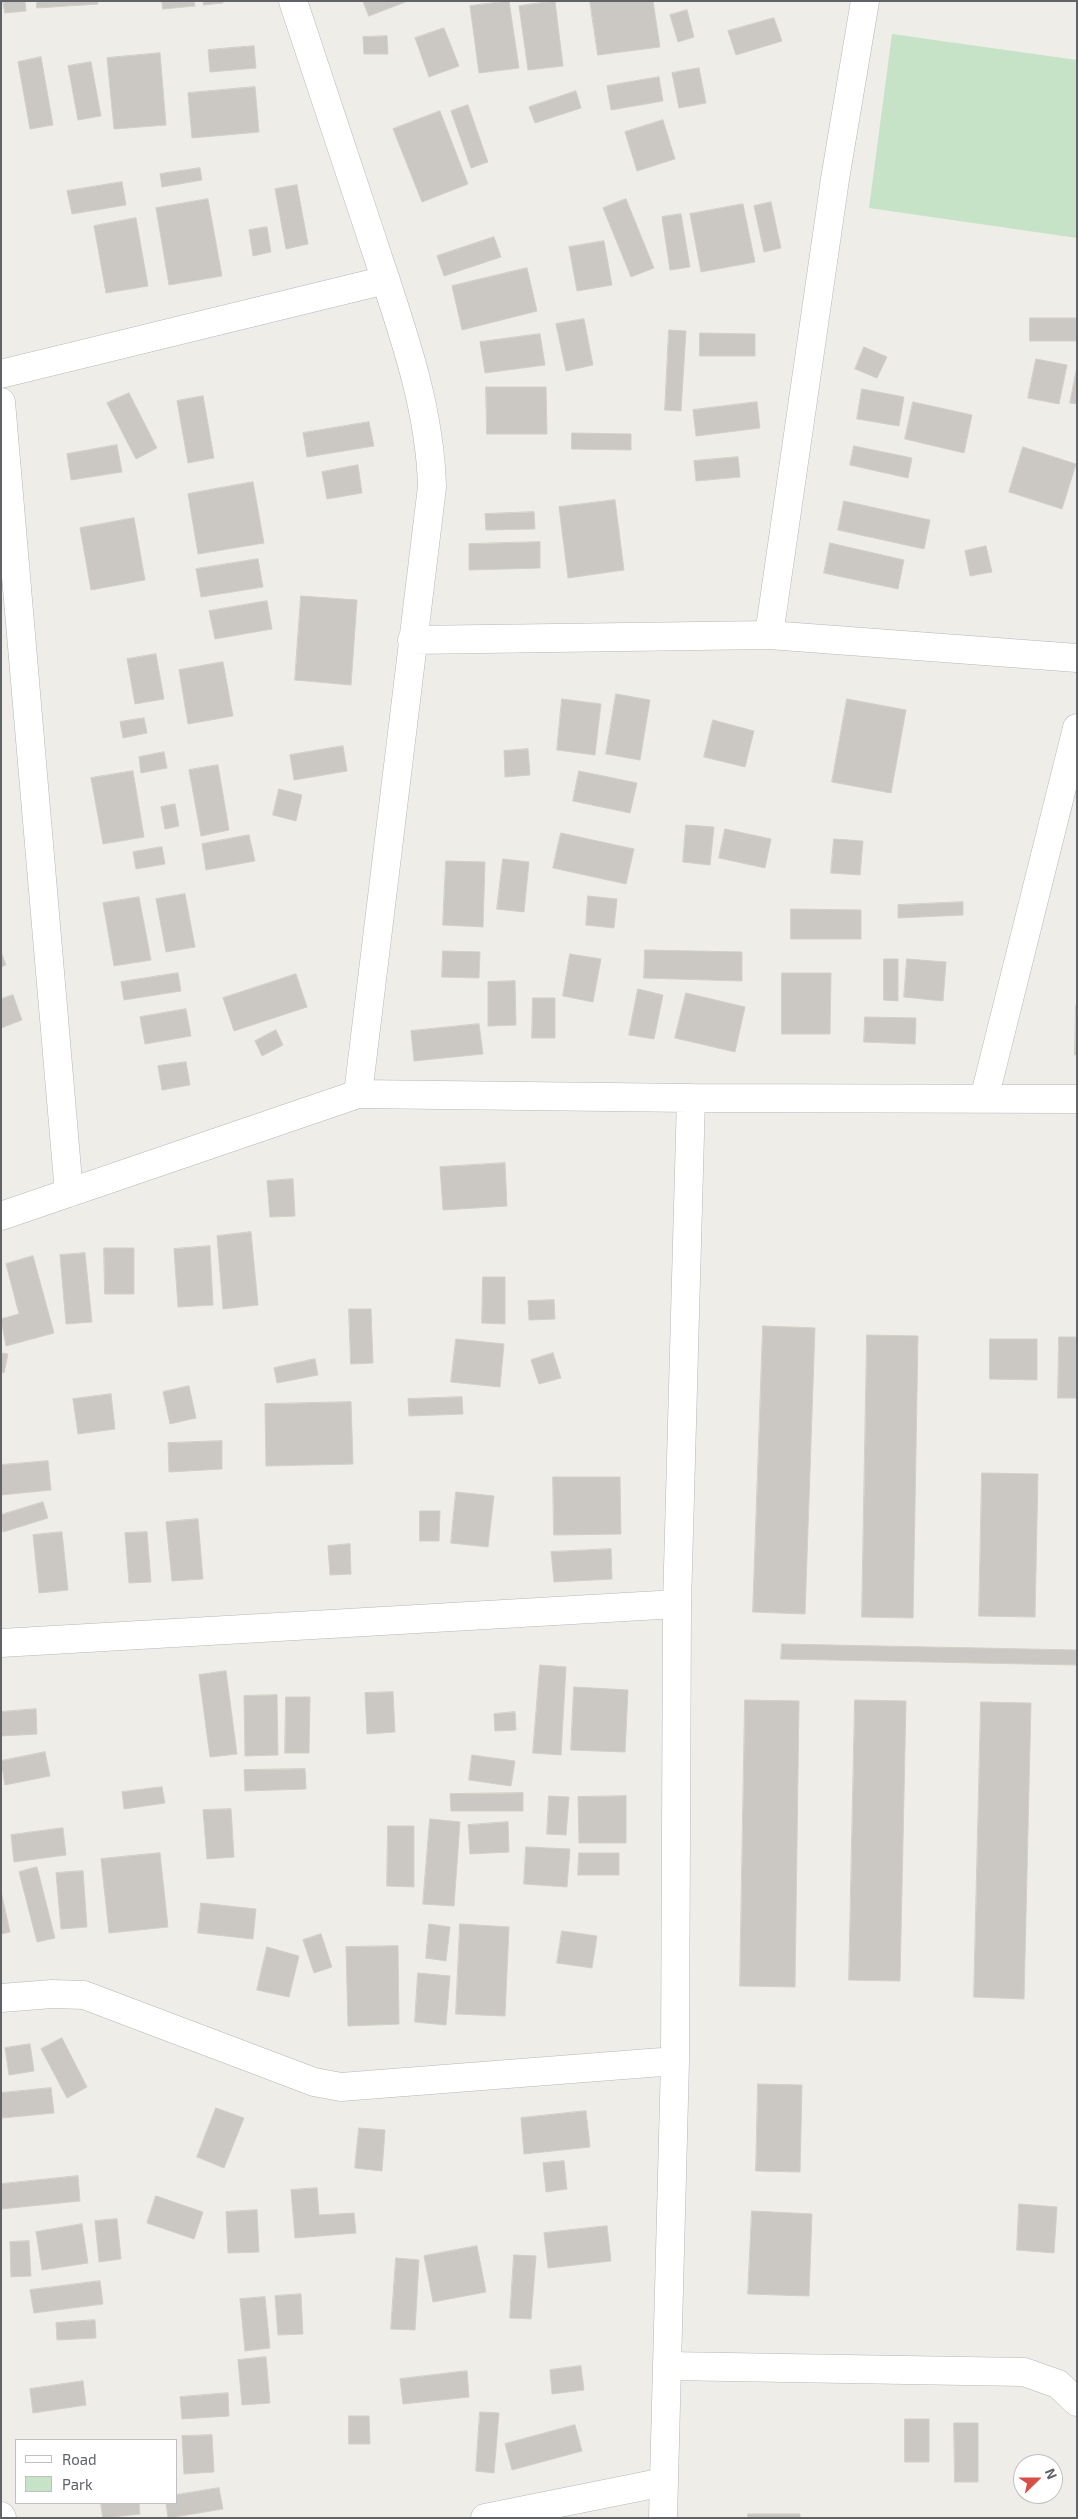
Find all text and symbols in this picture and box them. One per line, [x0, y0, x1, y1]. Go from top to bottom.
legend [15, 2439, 178, 2504]
text: Road [62, 2450, 97, 2468]
north arrow [1013, 2454, 1063, 2504]
text: N [1042, 2466, 1061, 2481]
text: Park [62, 2475, 93, 2493]

